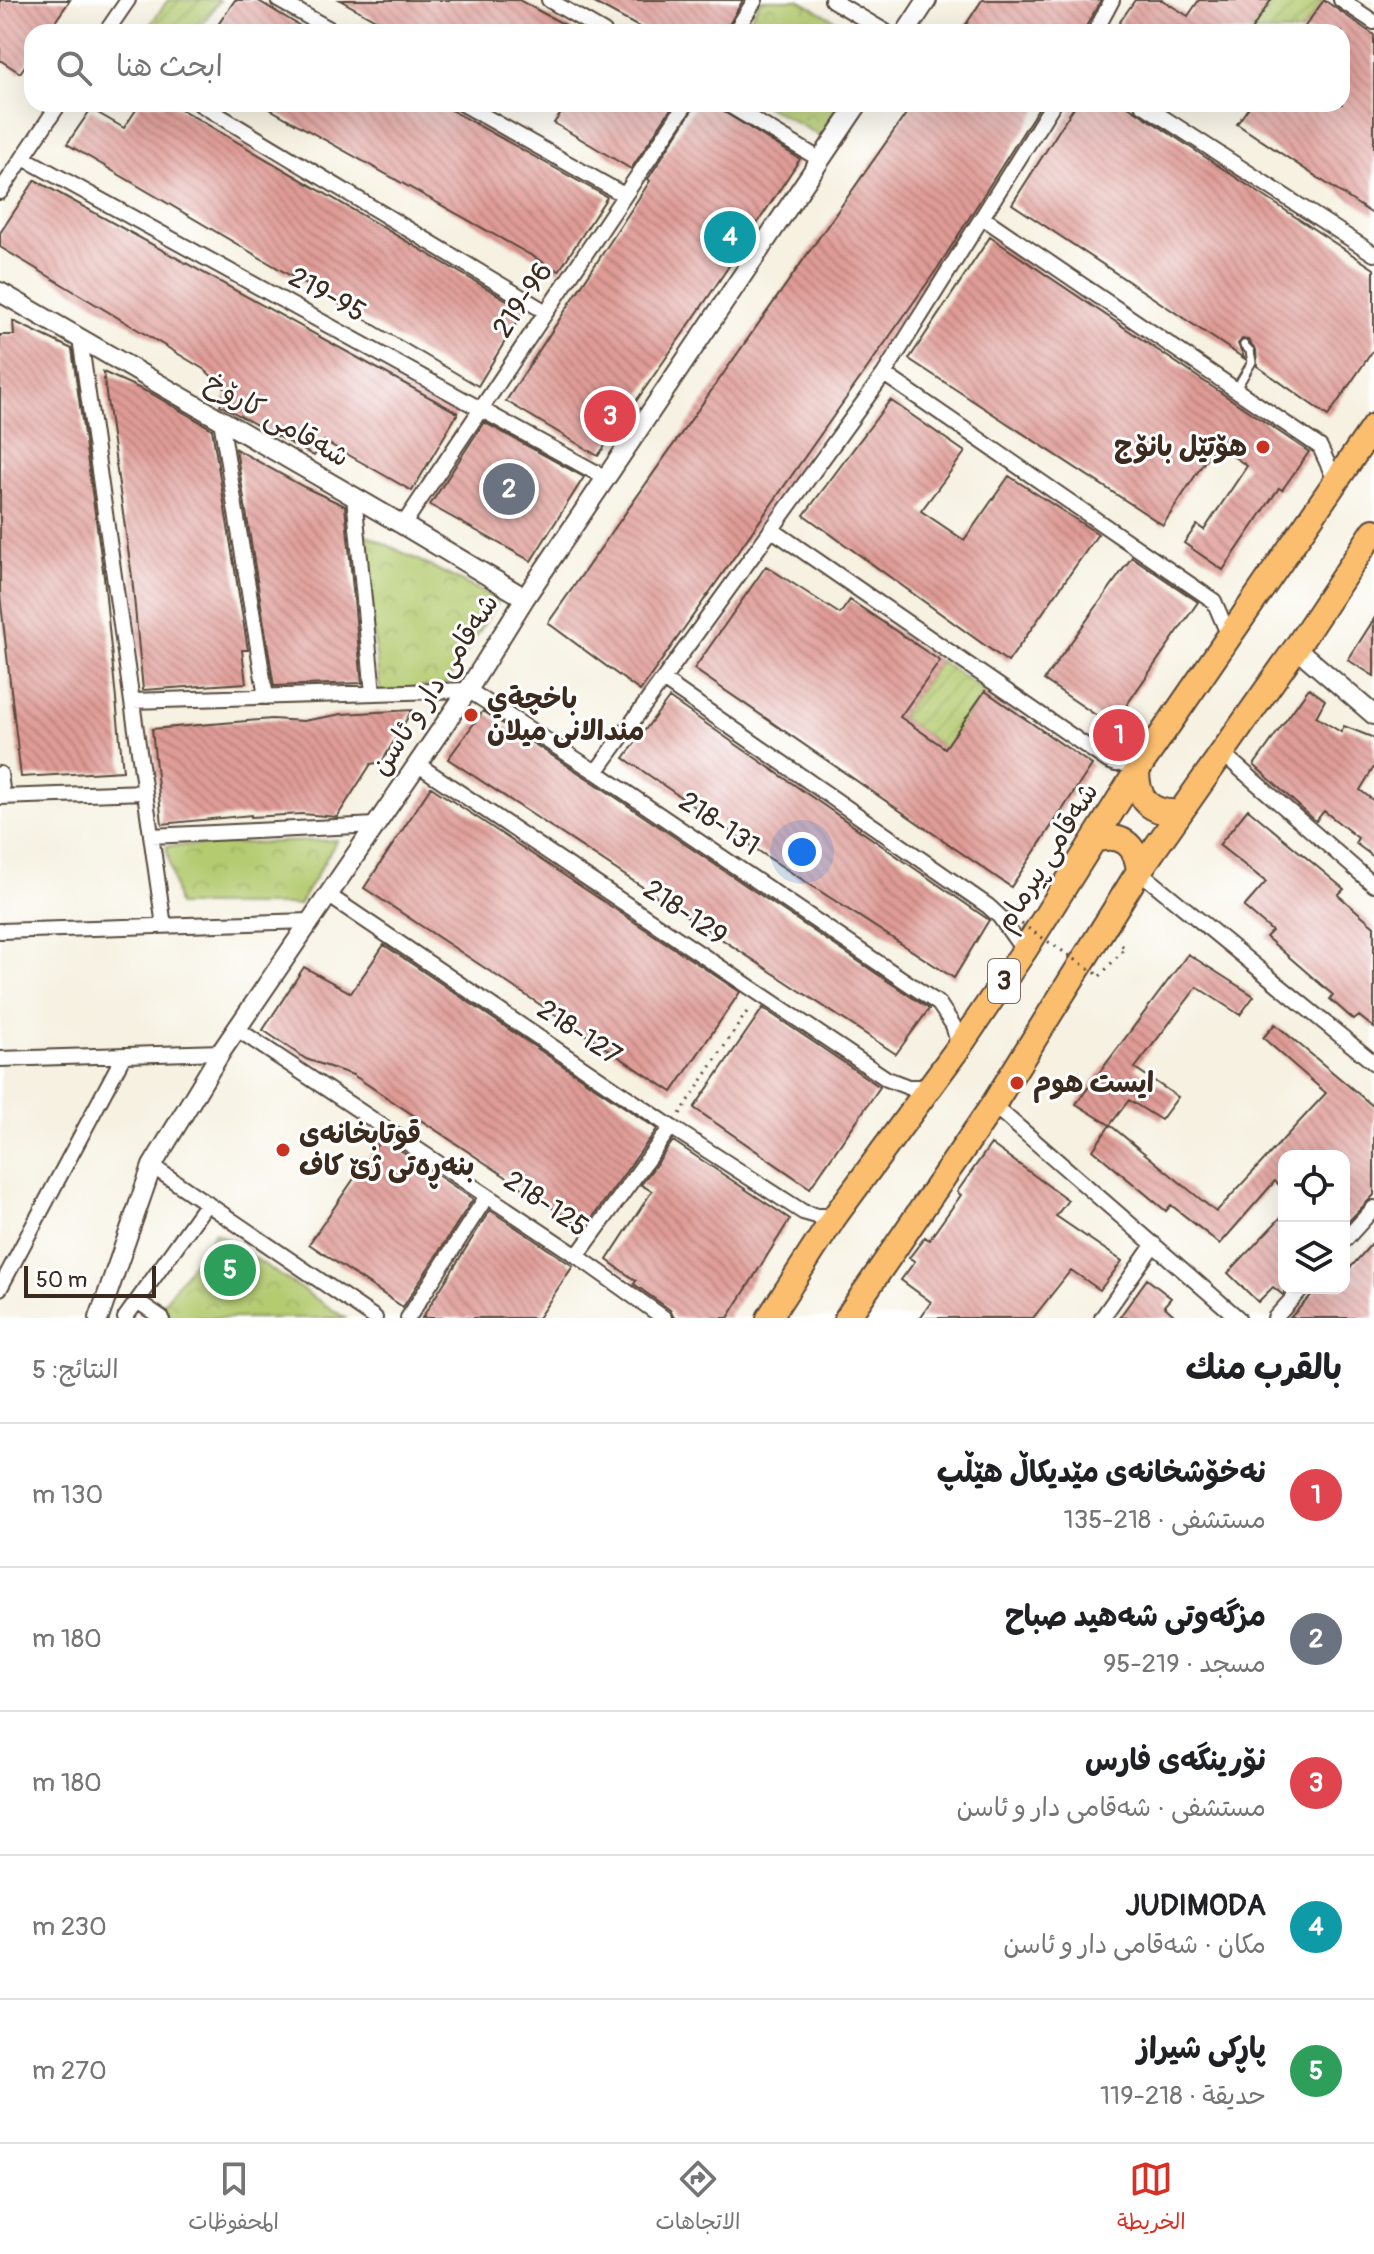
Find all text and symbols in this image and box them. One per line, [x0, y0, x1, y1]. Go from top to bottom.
search box [24, 24, 1350, 112]
icon: search [52, 46, 96, 90]
text: ابحث هنا [116, 48, 223, 85]
pin: 4 [704, 207, 756, 267]
street label: 219-96 [485, 256, 561, 344]
street label: 219-95 [282, 260, 372, 330]
street label: شەقامی کارۆخ [199, 365, 355, 475]
pin: 3 [584, 386, 636, 446]
place label: هۆتێل بانۆج [1114, 430, 1247, 465]
marker: هۆتێل بانۆج [1254, 438, 1272, 456]
pin: 2 [483, 459, 535, 519]
street label: شەقامی دار و ئاسن [363, 588, 507, 782]
place label: باخچةي مندالانى ميلان [487, 682, 645, 749]
pin: 1 [1093, 705, 1145, 765]
marker: باخچةي مندالانى ميلان [462, 706, 480, 724]
street label: شەقامی پیرمام [987, 776, 1109, 939]
street label: 218-131 [672, 784, 766, 864]
your location [782, 832, 822, 872]
street label: 218-129 [636, 872, 734, 954]
road number: 3 [988, 959, 1020, 1003]
street label: 218-127 [530, 992, 628, 1074]
place label: ايست هوم [1033, 1066, 1154, 1103]
marker: ايست هوم [1008, 1074, 1026, 1092]
place label: قوتابخانەی بنەڕەتی ژێ کاف [299, 1117, 474, 1189]
marker: قوتابخانەی بنەڕەتی ژێ کاف [274, 1141, 292, 1159]
map controls [1278, 1150, 1350, 1294]
button: locate [1278, 1150, 1350, 1222]
street label: 218-125 [497, 1163, 595, 1245]
button: layers [1278, 1222, 1350, 1294]
pin: 5 [204, 1240, 256, 1300]
scale bar [24, 1262, 156, 1298]
text: 50 m [36, 1266, 87, 1294]
text: بالقرب منك [1186, 1347, 1342, 1390]
text: النتائج: 5 [32, 1354, 119, 1386]
text: نەخۆشخانەی مێدیکاڵ هێڵپ [937, 1454, 1266, 1491]
text: 130 m [32, 1479, 103, 1511]
text: 1 [1311, 1479, 1321, 1511]
text: مستشفى · 218-135 [1064, 1504, 1266, 1536]
text: مزگه‌وتی شه‌هید صباح [1005, 1598, 1266, 1635]
text: 180 m [32, 1623, 102, 1655]
text: 2 [1309, 1623, 1323, 1655]
text: مسجد · 219-95 [1103, 1648, 1266, 1680]
text: نۆرینگەی فارس [1085, 1742, 1266, 1779]
text: 180 m [32, 1767, 102, 1799]
text: 3 [1309, 1767, 1323, 1799]
text: مستشفى · شەقامی دار و ئاسن [956, 1792, 1266, 1824]
text: JUDIMODA [1126, 1887, 1266, 1924]
text: 230 m [32, 1911, 107, 1943]
text: 4 [1308, 1911, 1324, 1943]
text: مكان · شەقامی دار و ئاسن [1003, 1929, 1266, 1961]
text: پاڕکی شیراز [1137, 2030, 1266, 2067]
text: 270 m [32, 2055, 107, 2087]
text: 5 [1309, 2055, 1323, 2087]
text: حديقة · 218-119 [1100, 2080, 1266, 2112]
tab: المحفوظات [188, 2157, 279, 2241]
tab: الاتجاهات [656, 2157, 740, 2241]
tab: الخريطة [1117, 2157, 1186, 2241]

